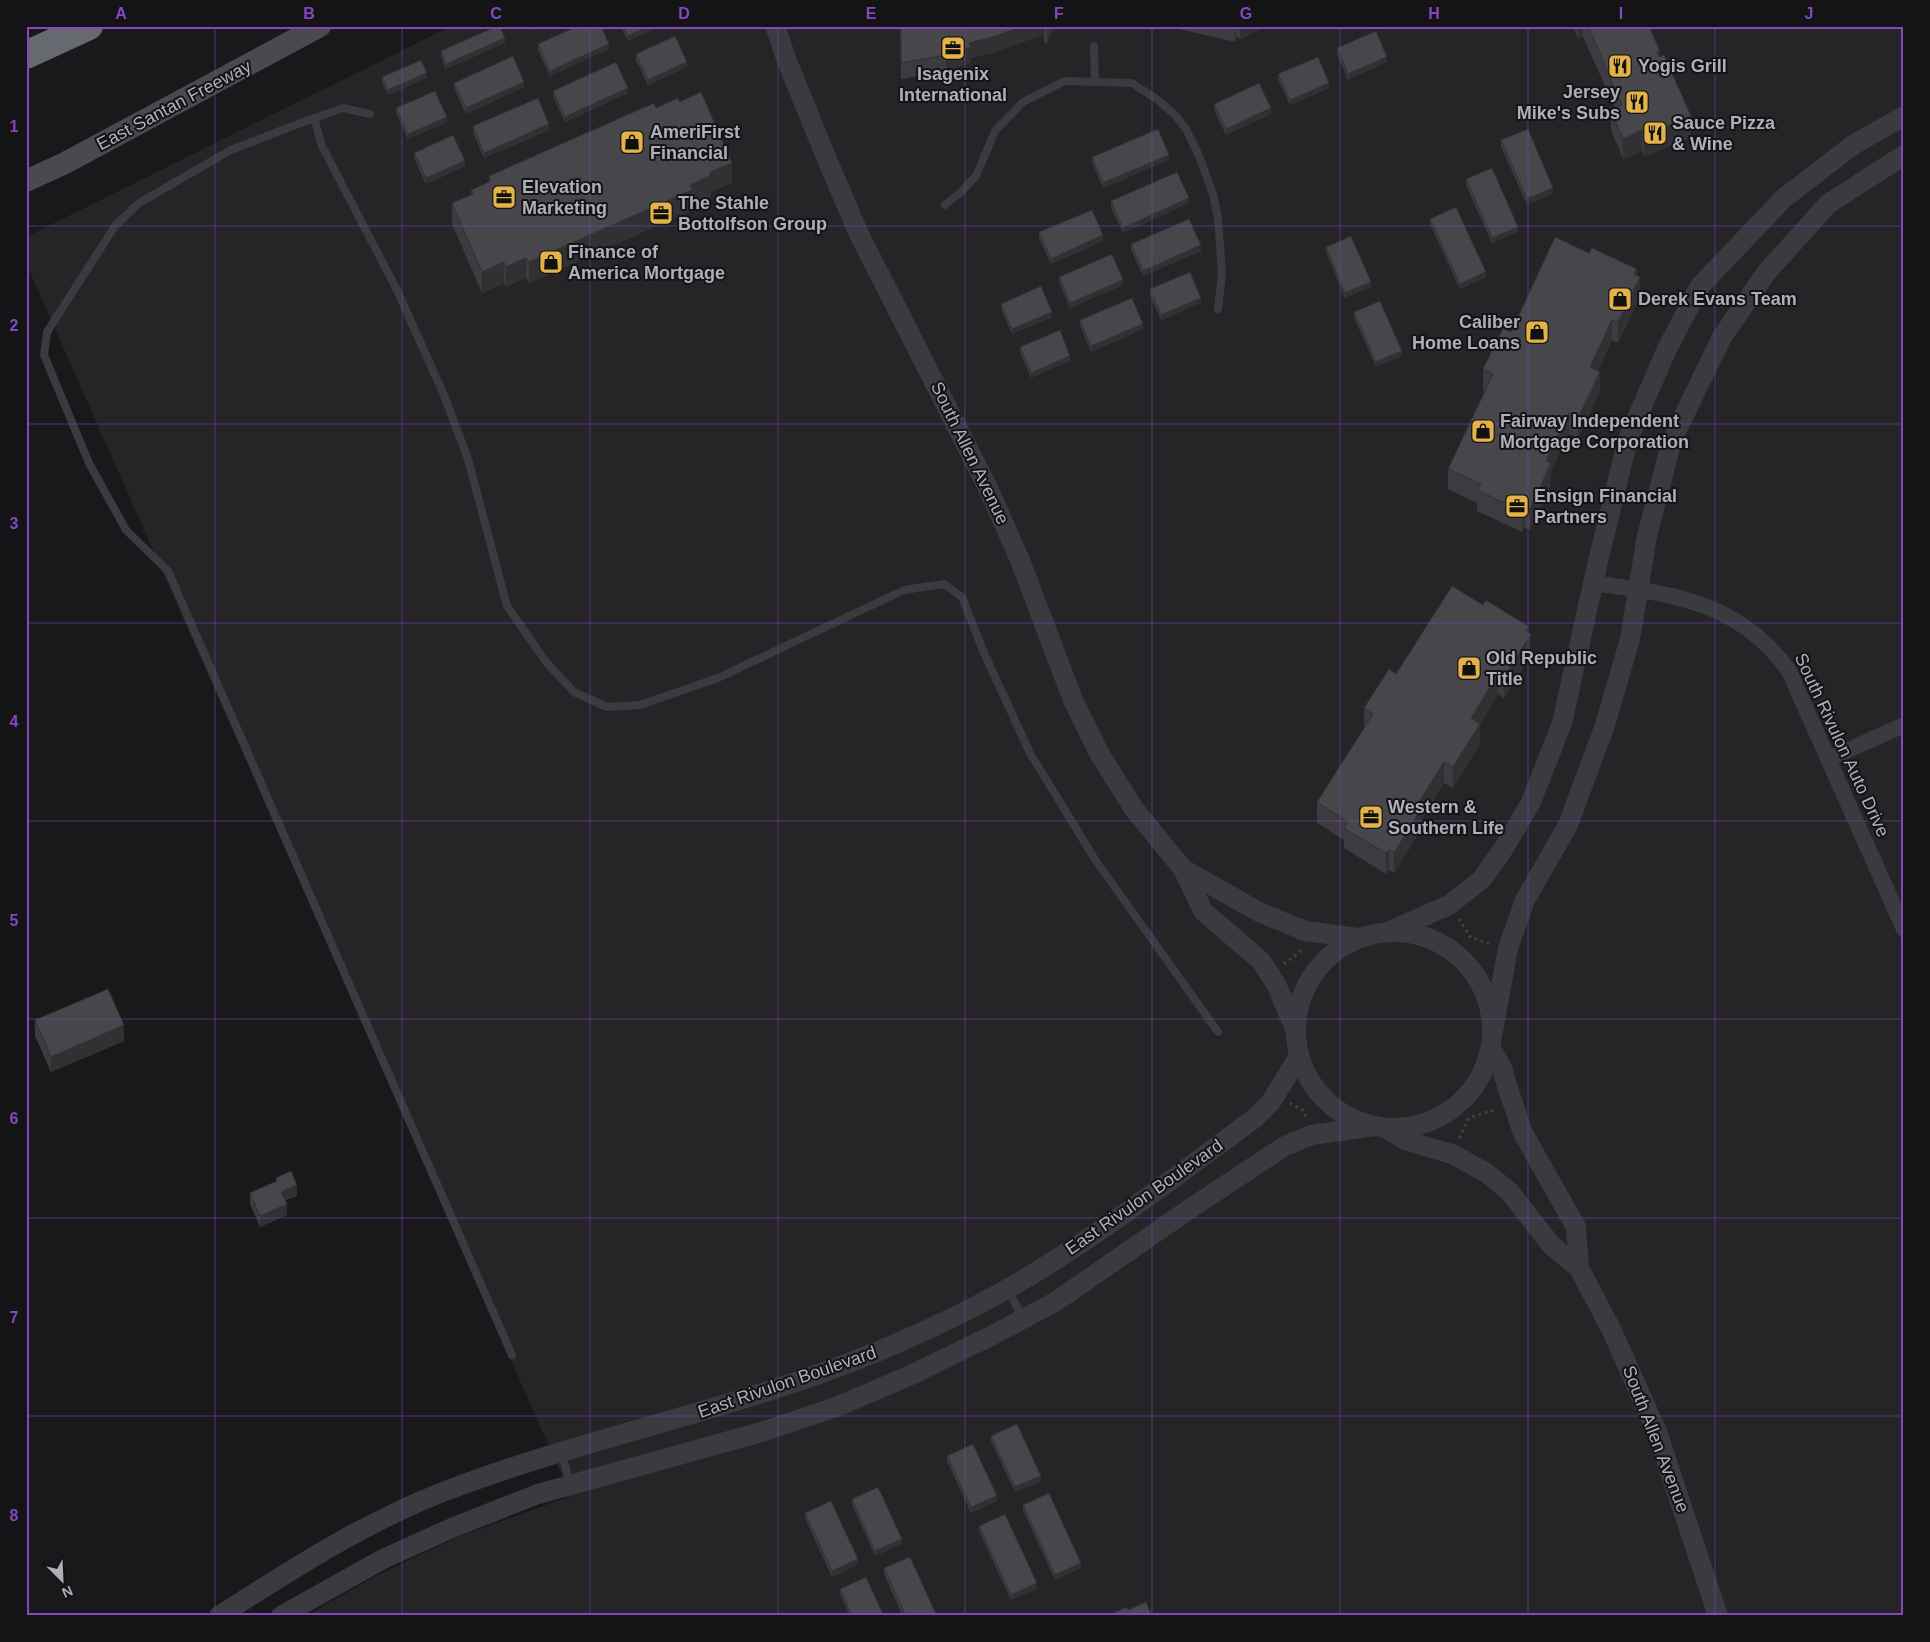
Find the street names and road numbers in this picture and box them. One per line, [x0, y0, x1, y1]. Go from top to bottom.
street label: East Santan Freeway [93, 56, 255, 154]
street label: South Allen Avenue [927, 379, 1013, 527]
street label: South Rivulon Auto Drive [1791, 650, 1893, 840]
street label: East Rivulon Boulevard [1062, 1135, 1226, 1259]
street label: East Rivulon Boulevard [695, 1342, 879, 1422]
street label: South Allen Avenue [1619, 1363, 1693, 1515]

